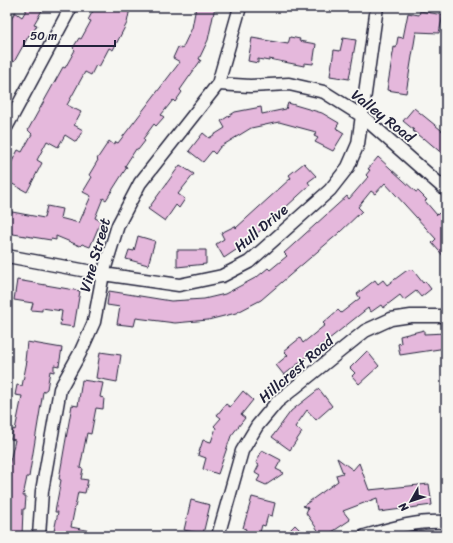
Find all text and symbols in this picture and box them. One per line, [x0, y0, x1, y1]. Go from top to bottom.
scale bar [24, 22, 115, 48]
text: 50 m [30, 25, 57, 47]
street label: Valley Road [345, 83, 421, 150]
street label: Hull Drive [228, 197, 294, 259]
street label: Vine Street [72, 214, 118, 295]
street label: Hillcrest Road [252, 328, 341, 409]
north arrow [391, 481, 431, 521]
text: N [394, 498, 414, 517]

